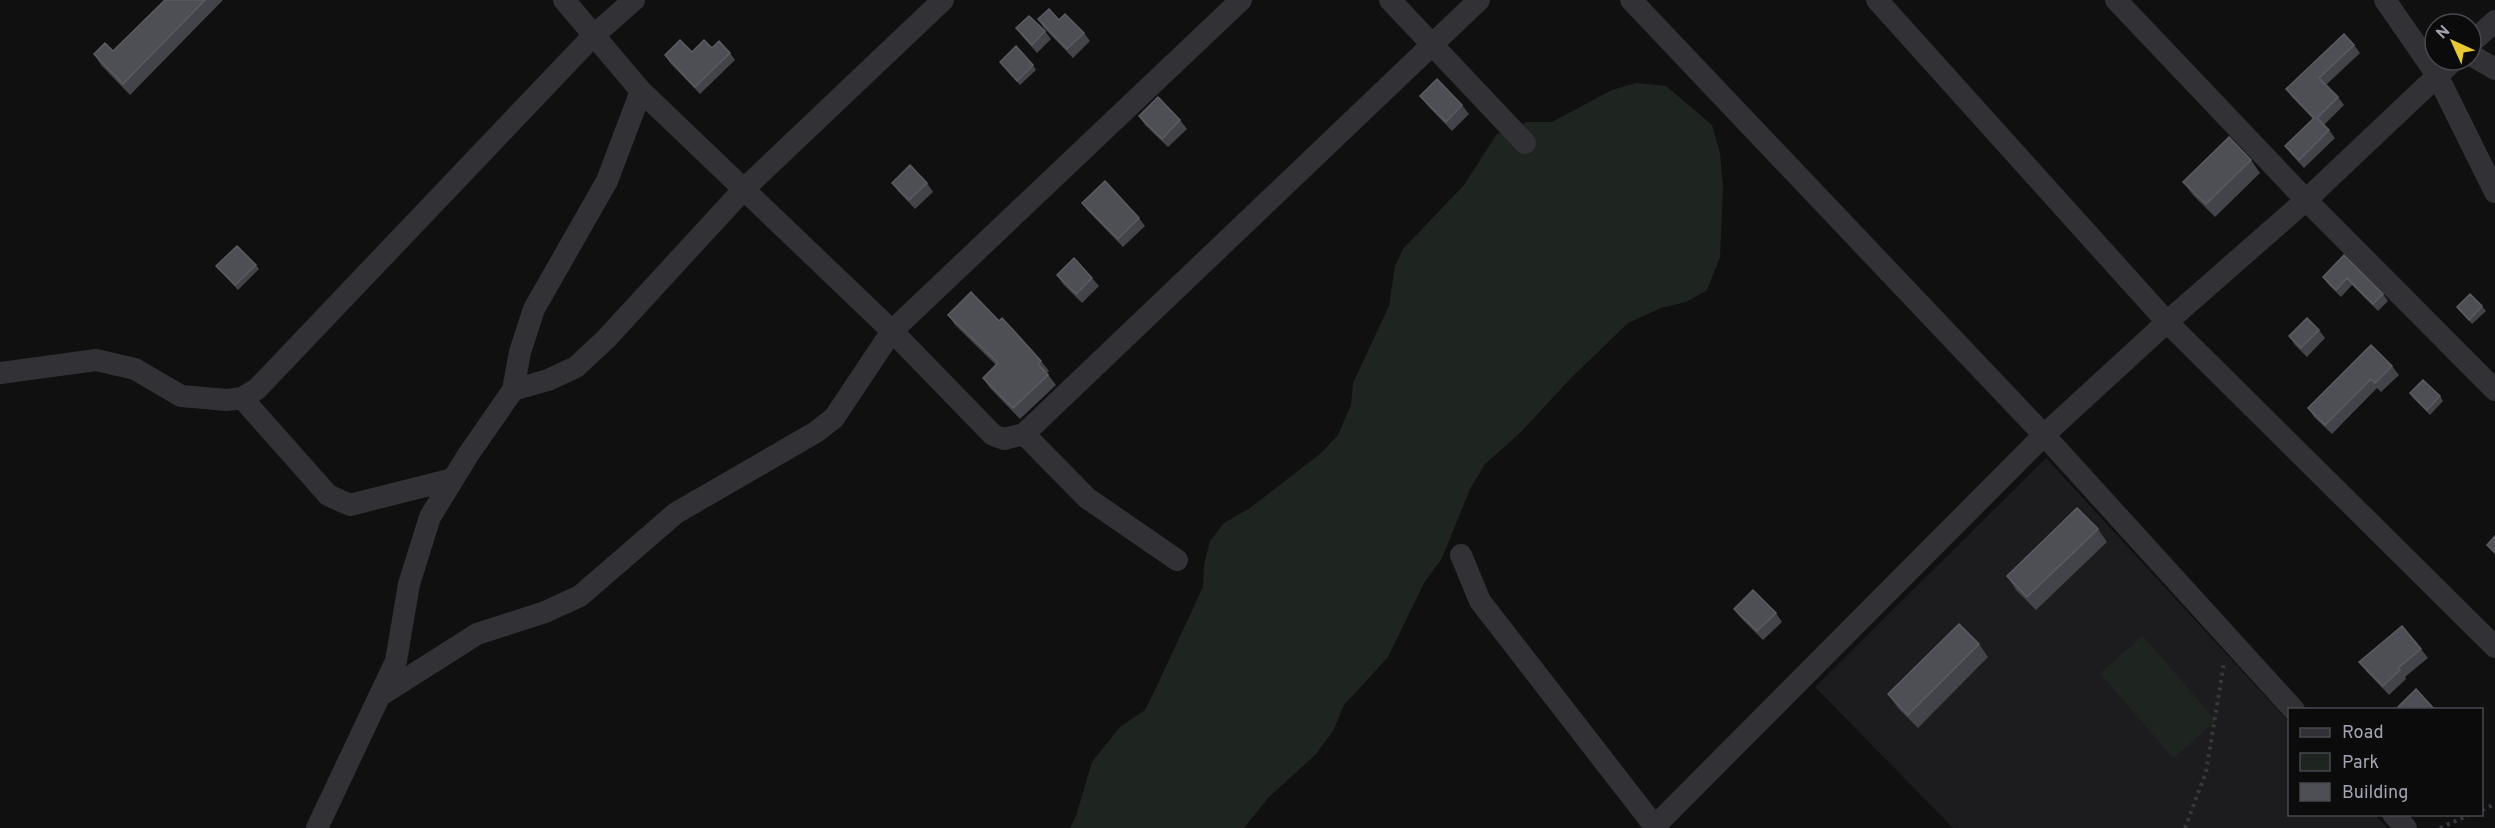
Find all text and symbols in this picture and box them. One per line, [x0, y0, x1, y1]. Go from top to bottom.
north arrow [2423, 12, 2483, 72]
text: N [2433, 22, 2455, 44]
legend [2288, 708, 2483, 816]
text: Road [2342, 722, 2384, 745]
text: Park [2342, 752, 2379, 775]
text: Building [2342, 782, 2408, 805]

